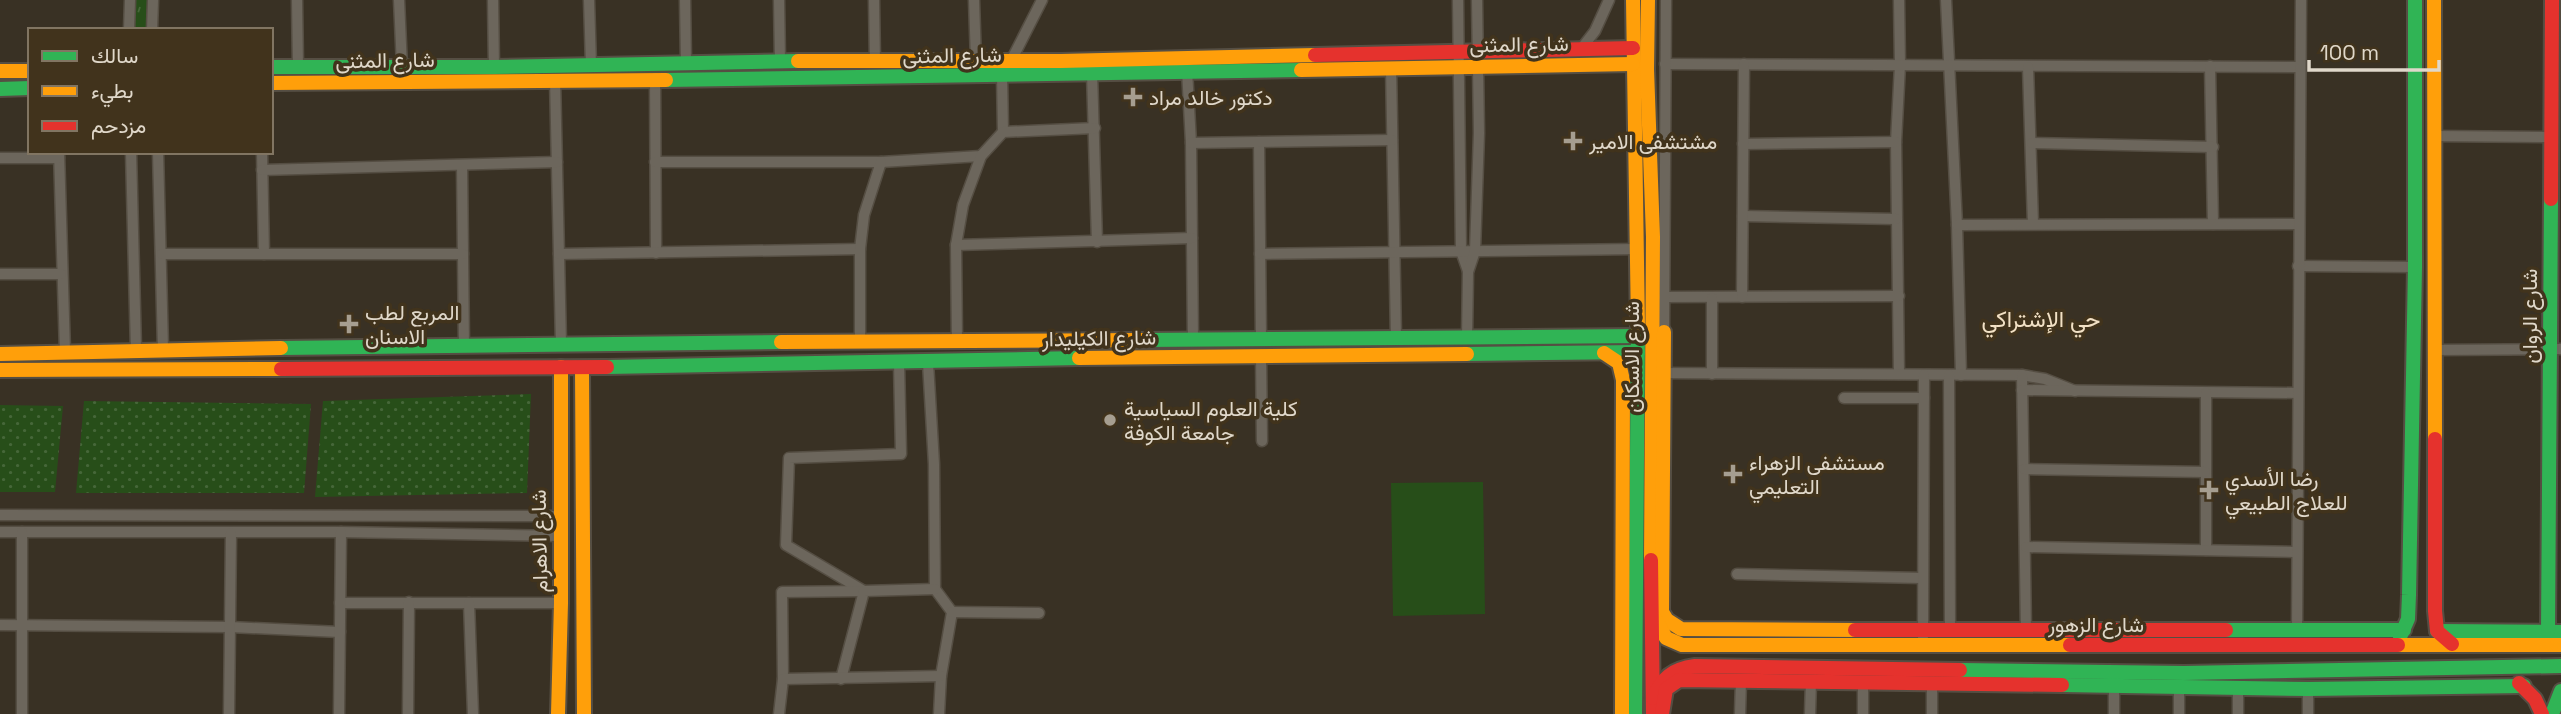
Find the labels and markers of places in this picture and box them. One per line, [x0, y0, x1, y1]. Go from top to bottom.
place label: دكتور خالد مراد [1149, 84, 1273, 111]
marker: دكتور خالد مراد [1123, 87, 1143, 107]
place label: مشتشفى الامير [1588, 128, 1717, 155]
marker: مشتشفى الامير [1563, 131, 1583, 151]
place label: المربع لطب الاسنان [365, 299, 460, 350]
marker: المربع لطب الاسنان [339, 314, 359, 334]
place label: كلية العلوم السياسية جامعة الكوفة [1124, 395, 1298, 446]
marker: كلية العلوم السياسية جامعة الكوفة [1102, 412, 1118, 428]
place label: مستشفى الزهراء التعليمي [1749, 449, 1885, 504]
marker: مستشفى الزهراء التعليمي [1723, 464, 1743, 484]
place label: رضا الأسدي للعلاج الطبيعي [2225, 465, 2347, 520]
marker: رضا الأسدي للعلاج الطبيعي [2199, 480, 2219, 500]

